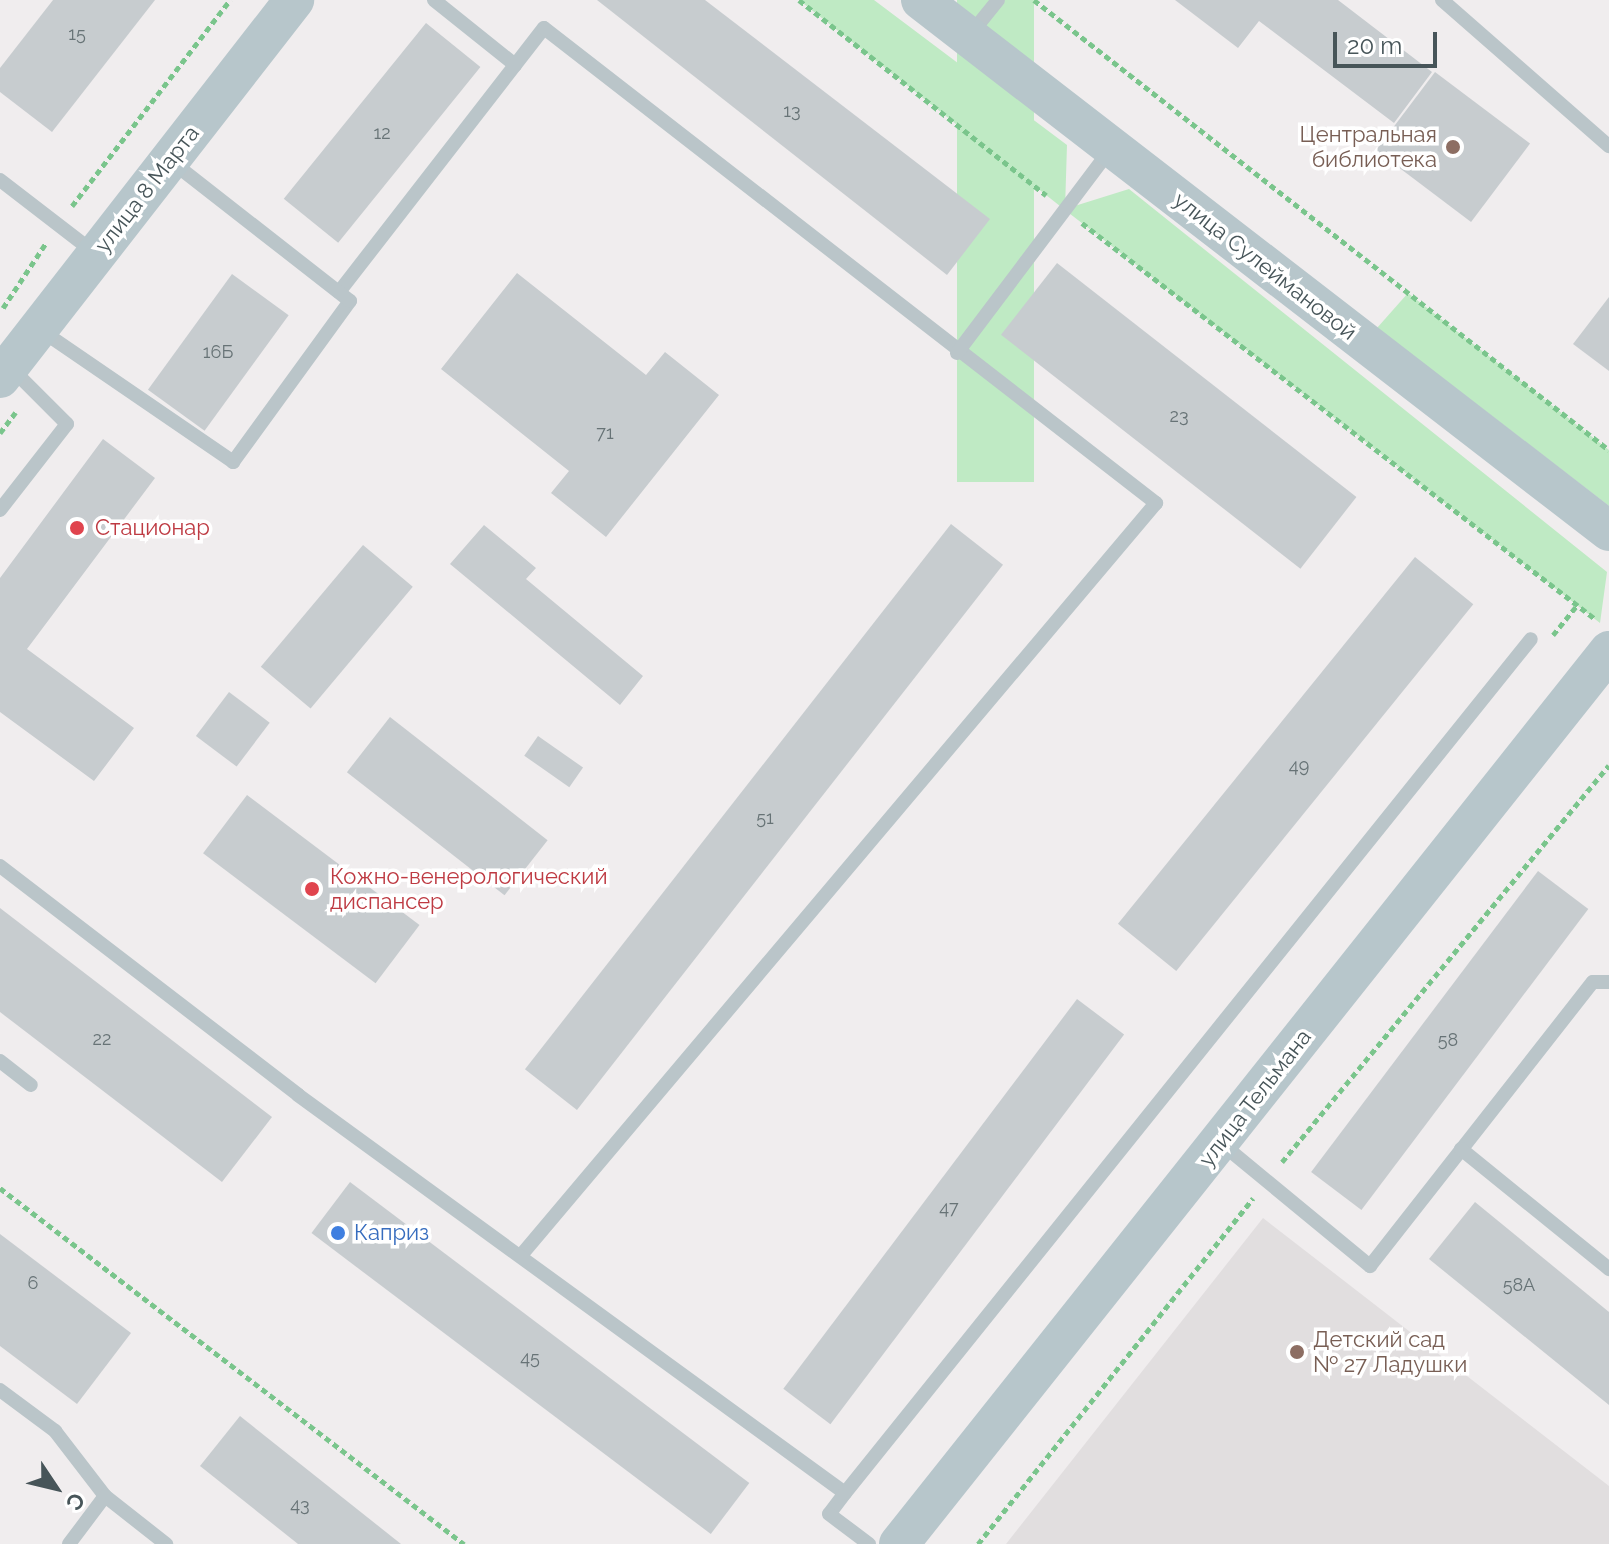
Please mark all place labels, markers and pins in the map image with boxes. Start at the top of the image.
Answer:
place label: Центральная библиотека [1300,121,1437,172]
marker: Центральная библиотека [1444,138,1462,156]
place label: Стационар [95,515,210,541]
marker: Стационар [66,517,88,539]
place label: Кожно-венерологический диспансер [330,863,608,914]
marker: Кожно-венерологический диспансер [301,878,323,900]
place label: Каприз [354,1220,429,1246]
marker: Каприз [329,1224,347,1242]
place label: Детский сад № 27 Ладушки [1313,1326,1467,1378]
marker: Детский сад № 27 Ладушки [1288,1343,1306,1361]

